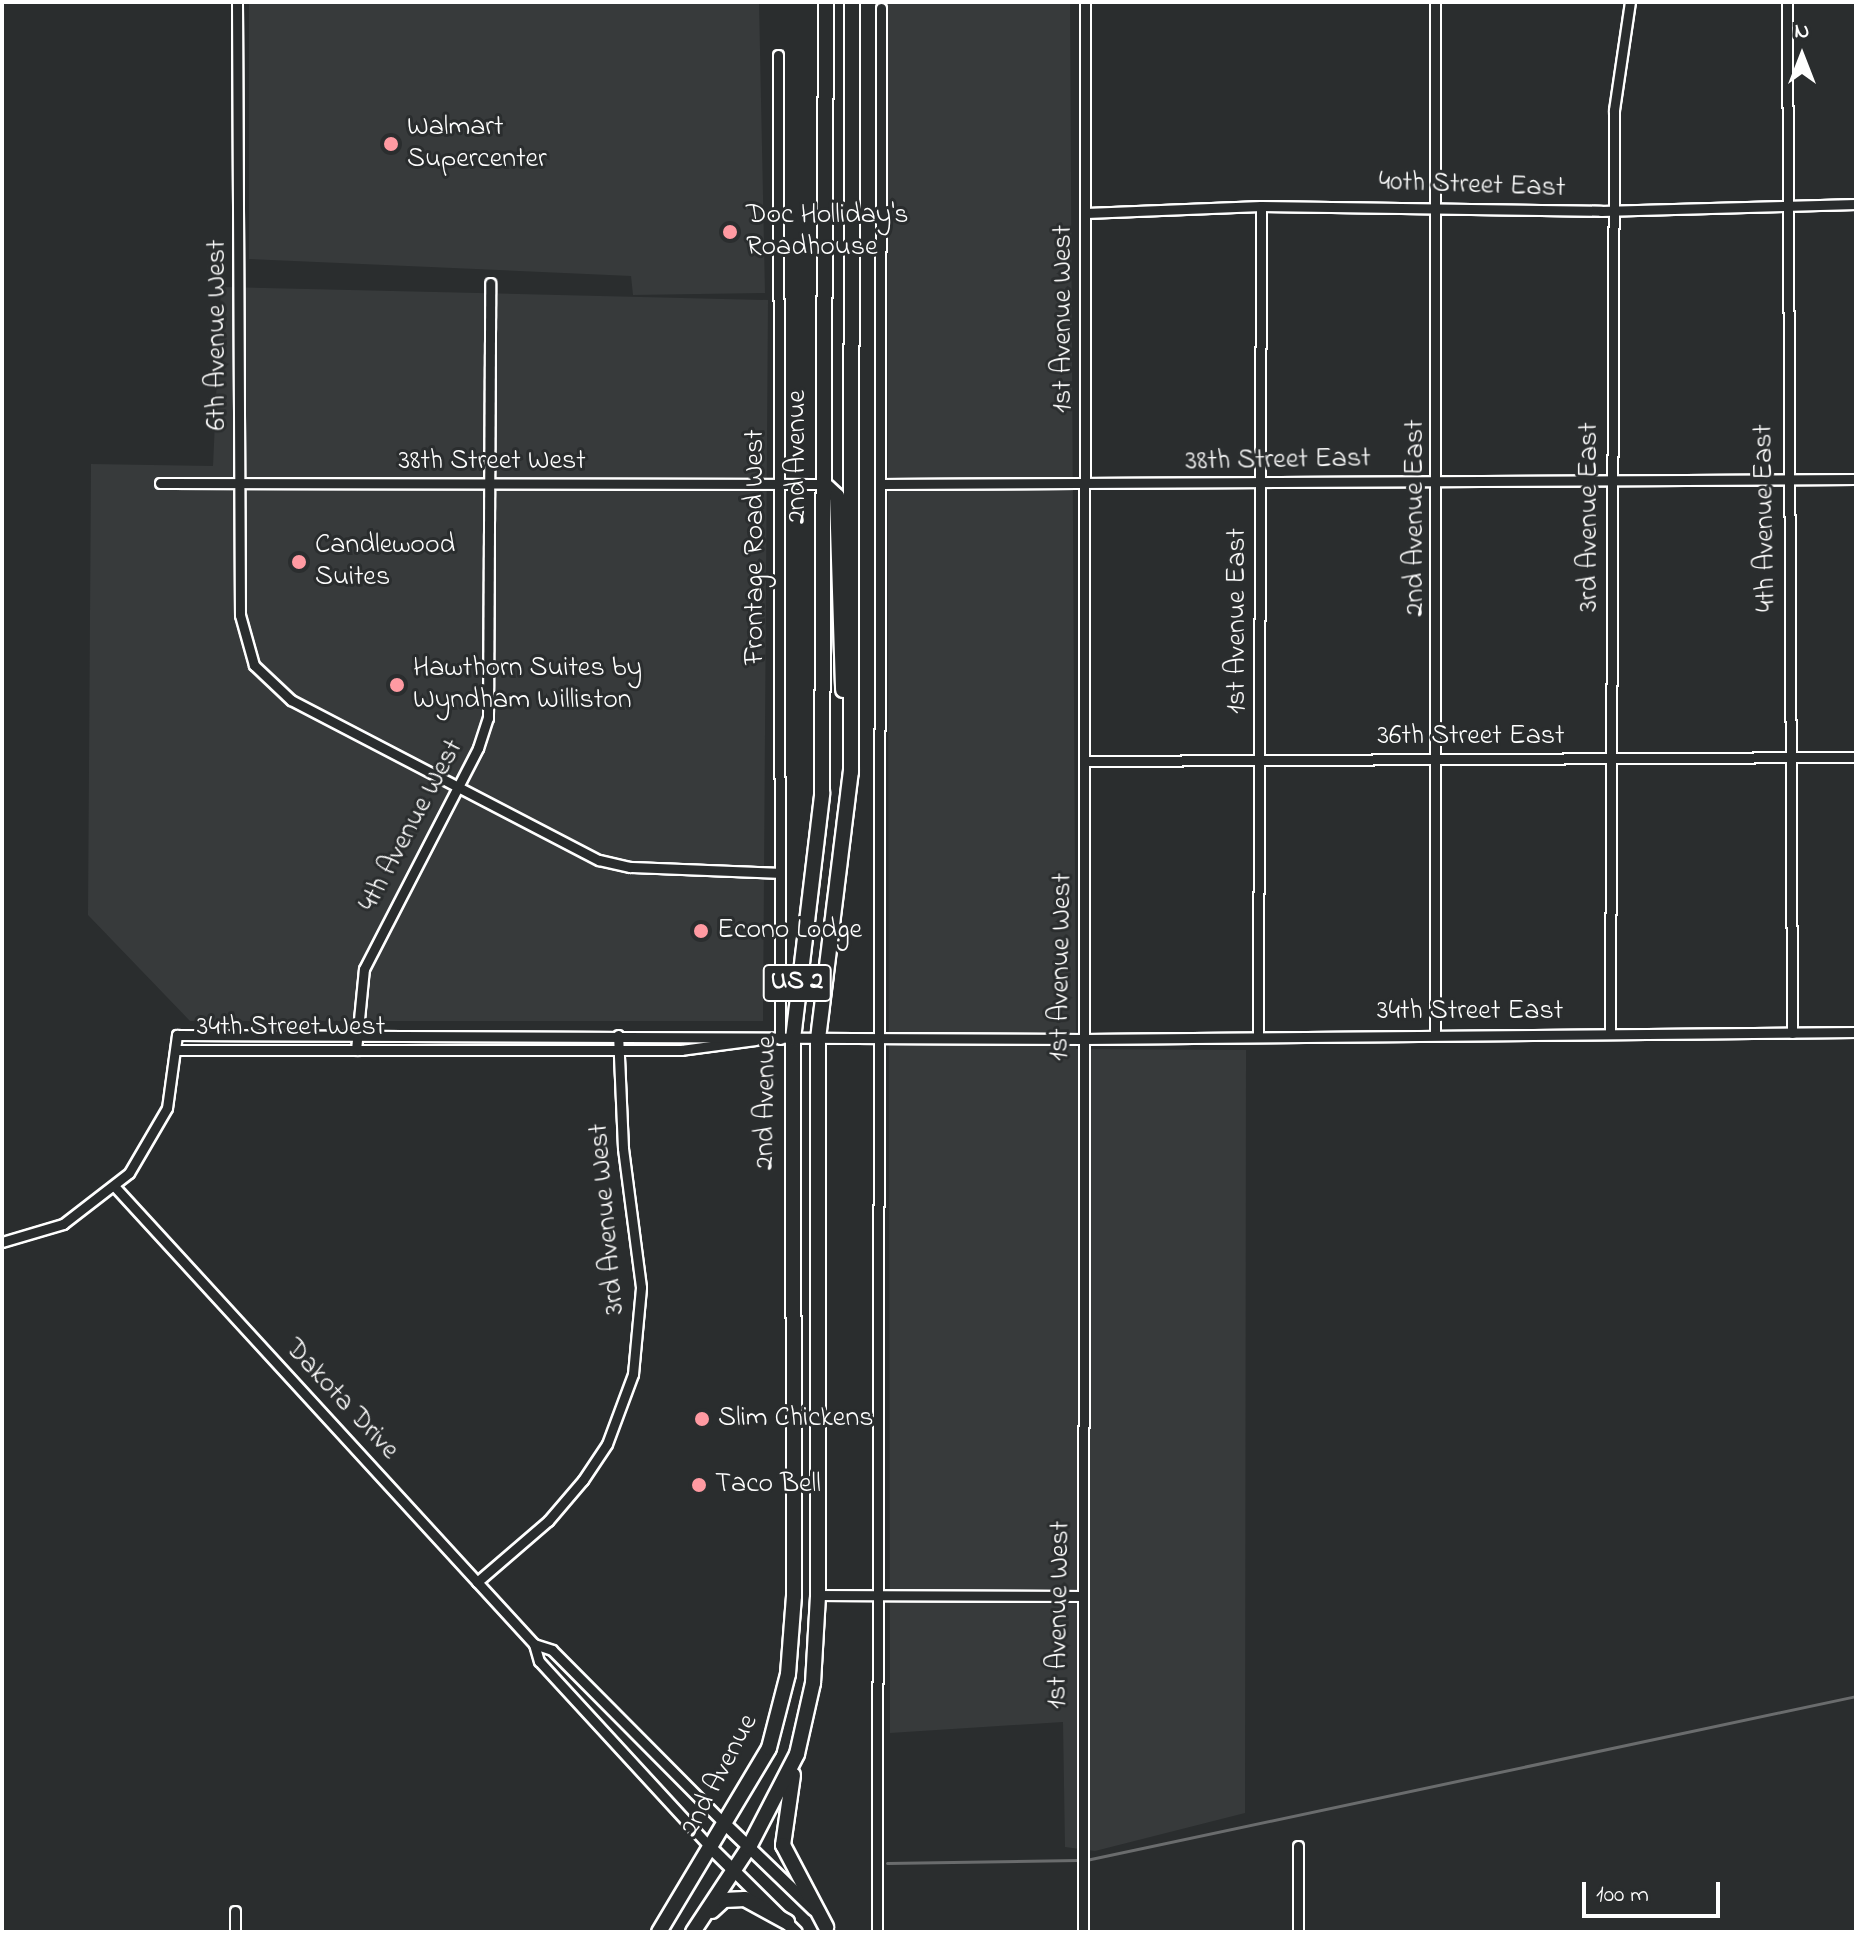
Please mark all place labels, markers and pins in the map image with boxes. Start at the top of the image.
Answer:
place label: Walmart Supercenter [407,111,547,177]
marker: Walmart Supercenter [382,135,400,153]
place label: Doc Holliday's Roadhouse [746,199,909,265]
marker: Doc Holliday's Roadhouse [721,223,739,241]
place label: Candlewood Suites [315,529,455,595]
marker: Candlewood Suites [290,553,308,571]
place label: Hawthorn Suites by Wyndham Williston [413,652,642,718]
marker: Hawthorn Suites by Wyndham Williston [388,676,406,694]
place label: Econo Lodge [717,914,862,948]
marker: Econo Lodge [692,922,710,940]
place label: Slim Chickens [718,1402,873,1436]
marker: Slim Chickens [693,1410,711,1428]
place label: Taco Bell [715,1468,821,1502]
marker: Taco Bell [690,1476,708,1494]

